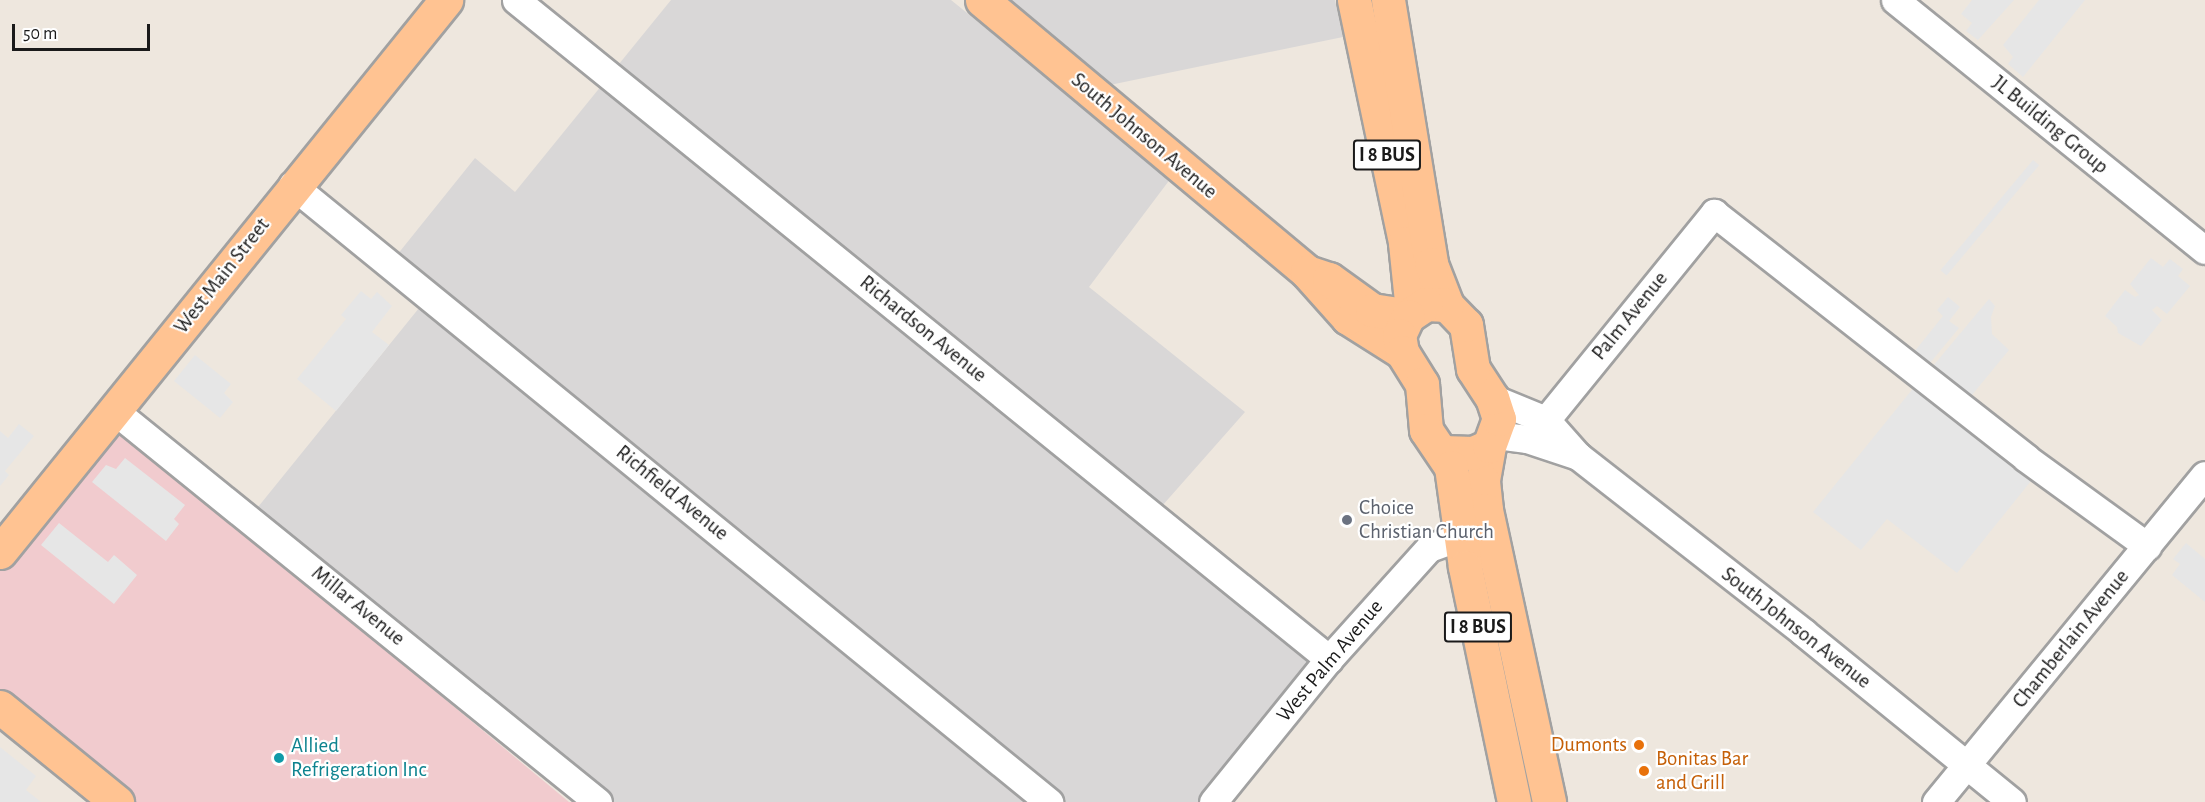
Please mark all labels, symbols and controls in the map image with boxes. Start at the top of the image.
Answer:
scale bar [15,12,153,50]
text: 50 m [23,25,57,43]
street label: South Johnson Avenue [1066,68,1222,204]
street label: JL Building Group [1987,70,2113,180]
road number: I 8 BUS [1352,138,1422,172]
street label: West Main Street [169,213,275,339]
street label: Palm Avenue [1587,267,1673,365]
street label: Richardson Avenue [854,270,992,388]
street label: Richfield Avenue [611,440,733,546]
place label: Choice Christian Church [1359,495,1494,545]
marker: Choice Christian Church [1340,513,1354,527]
street label: Millar Avenue [306,561,410,651]
street label: South Johnson Avenue [1716,562,1876,694]
street label: Chamberlain Avenue [2007,565,2135,713]
street label: West Palm Avenue [1271,595,1389,727]
road number: I 8 BUS [1444,610,1512,644]
place label: Dumonts [1551,732,1627,758]
place label: Allied Refrigeration Inc [291,733,427,783]
marker: Dumonts [1632,738,1646,752]
place label: Bonitas Bar and Grill [1656,746,1748,796]
marker: Allied Refrigeration Inc [272,751,286,765]
marker: Bonitas Bar and Grill [1637,764,1651,778]

